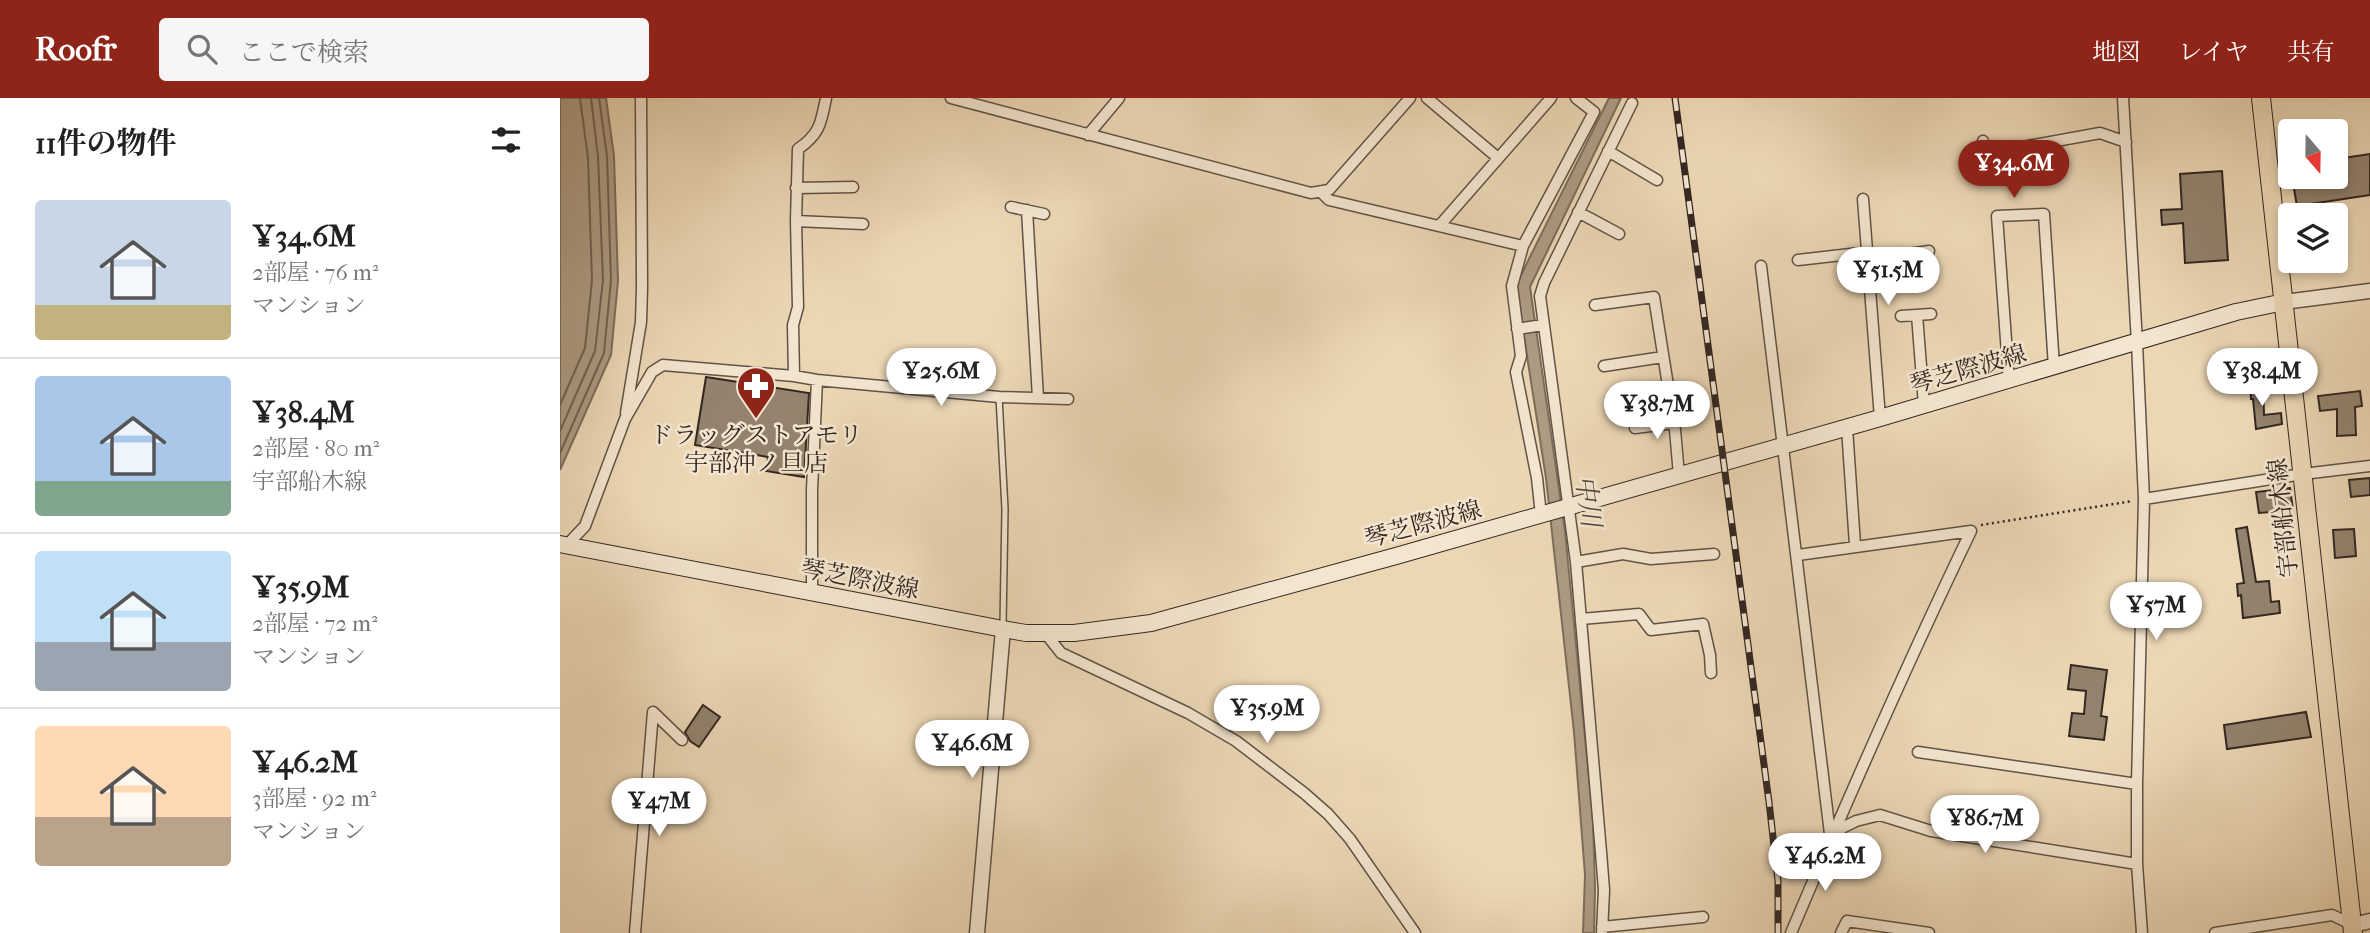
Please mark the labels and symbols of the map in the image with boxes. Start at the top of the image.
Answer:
north arrow [2278,119,2348,189]
pin: ¥34.6M [1957,140,2071,200]
pin: ¥51.5M [1831,248,1945,307]
street label: 琴芝際波線 [1906,339,2030,399]
pin: ¥25.6M [884,348,998,408]
pin: ¥38.4M [2205,348,2319,408]
pharmacy icon: ドラッグストアモリ 宇部沖ノ旦店 [735,365,777,420]
pin: ¥38.7M [1600,382,1714,441]
place label: ドラッグストアモリ 宇部沖ノ旦店 [649,421,863,477]
street label: 宇部船木線 [2263,457,2303,579]
water label: 中川 [1569,473,1607,532]
street label: 琴芝際波線 [1361,495,1485,553]
street label: 琴芝際波線 [798,554,922,604]
pin: ¥57M [2115,582,2197,642]
pin: ¥35.9M [1210,686,1324,745]
pin: ¥46.6M [915,720,1029,780]
pin: ¥47M [618,778,700,838]
pin: ¥86.7M [1928,796,2042,855]
pin: ¥46.2M [1768,834,1882,893]

